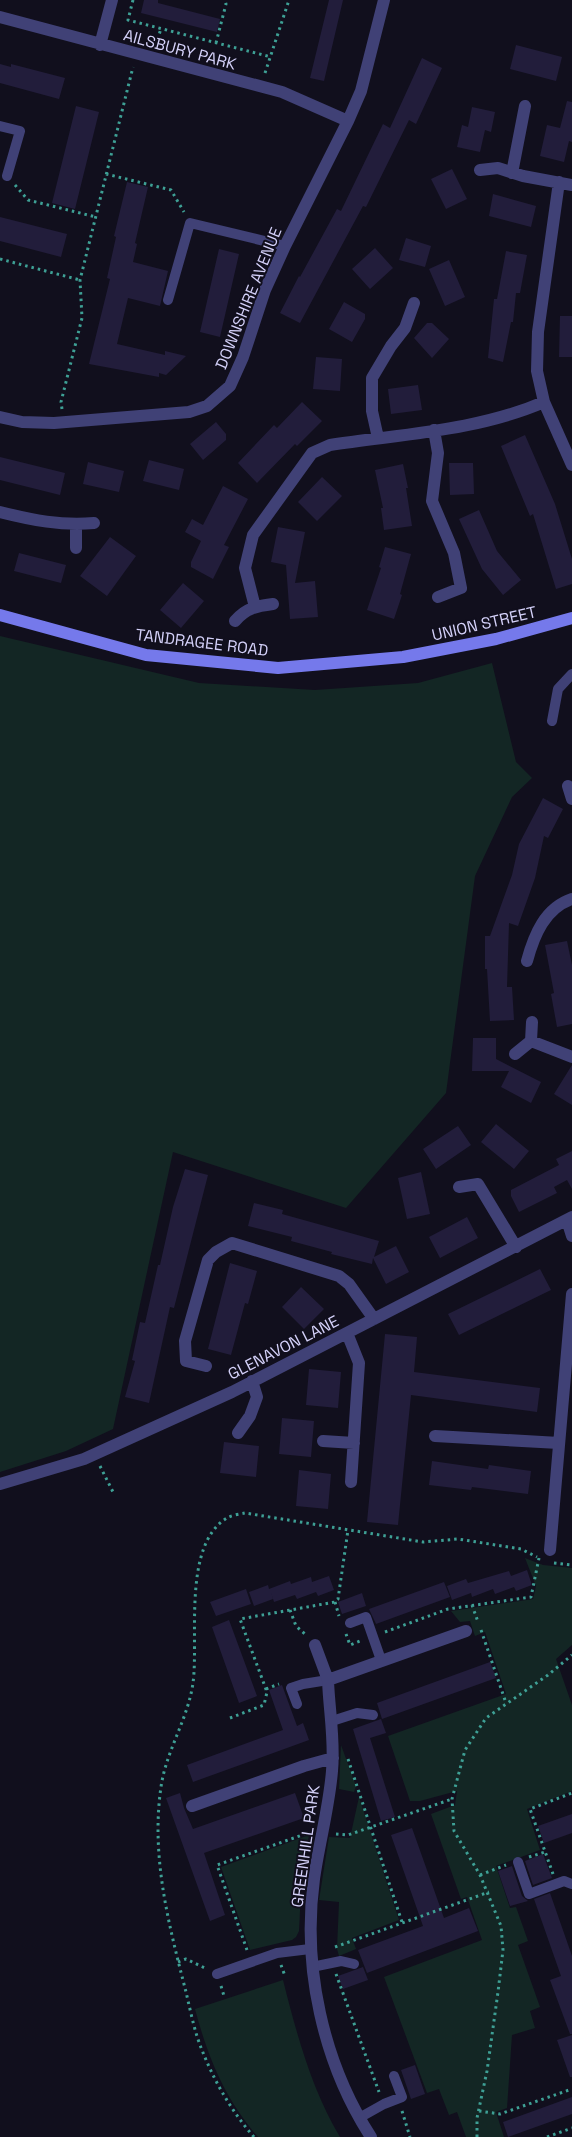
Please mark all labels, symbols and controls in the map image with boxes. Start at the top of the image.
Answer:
street label: AILSBURY PARK [121,24,239,75]
street label: DOWNSHIRE AVENUE [210,224,287,372]
street label: UNION STREET [430,601,539,646]
street label: TANDRAGEE ROAD [134,624,270,661]
street label: GLENAVON LANE [224,1310,342,1384]
street label: GREENHILL PARK [287,1783,325,1909]

